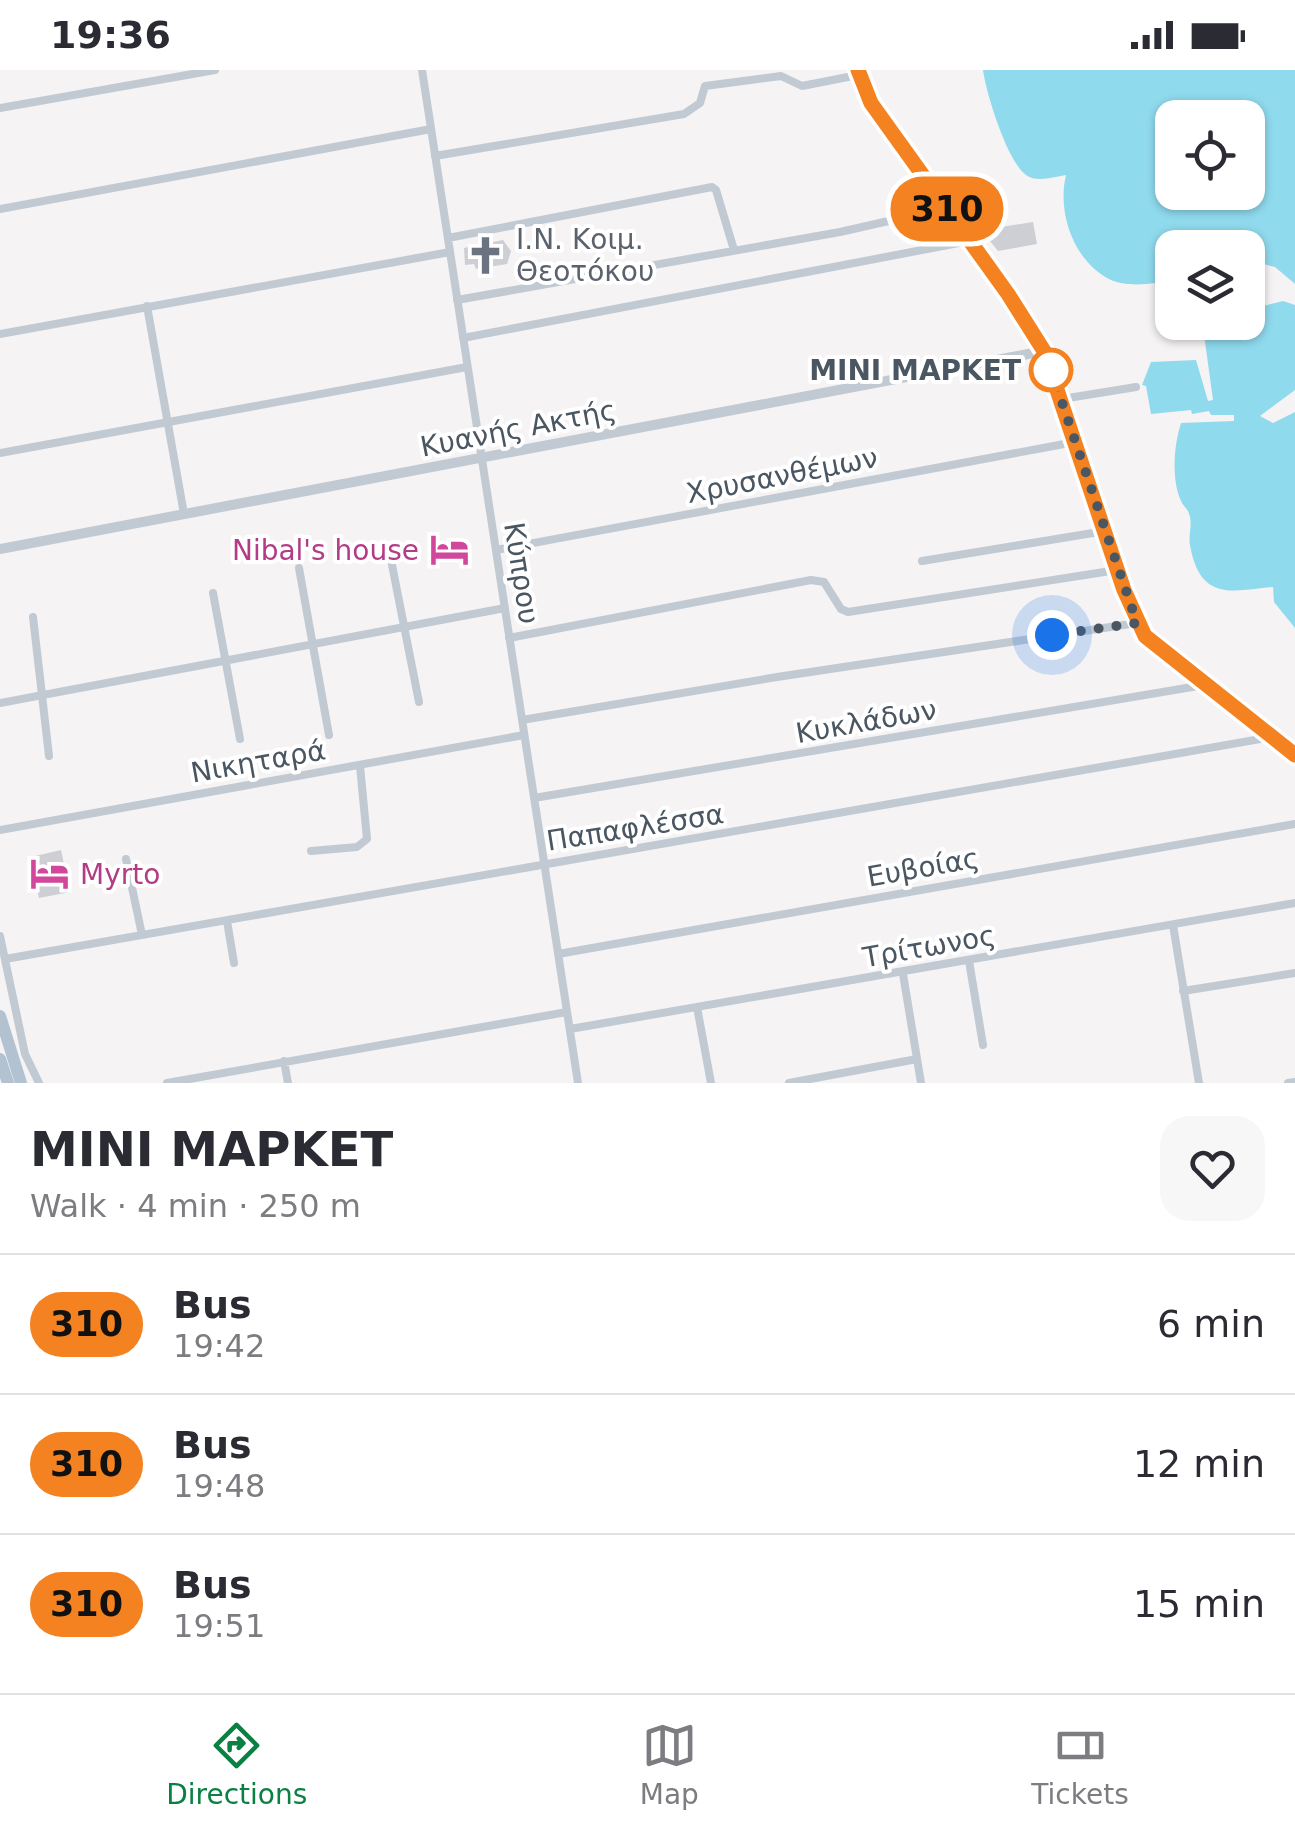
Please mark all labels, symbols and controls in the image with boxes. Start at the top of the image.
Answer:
text: 19:36 [50,13,171,57]
map controls [1155,100,1265,340]
button: locate [1155,100,1265,210]
line badge: 310 [890,176,1004,242]
text: 310 [910,189,984,229]
place label: Ι.Ν. Κοιμ. Θεοτόκου [516,223,654,288]
button: layers [1155,230,1265,340]
church icon: Ι.Ν. Κοιμ. Θεοτόκου [465,234,507,276]
marker: ΜΙΝΙ ΜΑΡΚΕΤ [1030,349,1072,391]
place label: ΜΙΝΙ ΜΑΡΚΕΤ [809,354,1021,387]
street label: Κυανής Ακτής [418,393,619,464]
street label: Χρυσανθέμων [684,441,881,510]
street label: Κύπρου [497,520,546,626]
hotel icon: Nibal's house [428,529,470,571]
place label: Nibal's house [232,534,419,567]
your location [1027,610,1077,660]
street label: Κυκλάδων [793,693,939,750]
street label: Νικηταρά [188,733,328,790]
street label: Παπαφλέσσα [544,797,726,858]
street label: Ευβοίας [864,841,982,894]
hotel icon: Myrto [29,853,71,895]
place label: Myrto [80,858,160,891]
street label: Τρίτωνος [859,919,998,975]
button: heart [1160,1116,1265,1221]
text: ΜΙΝΙ ΜΑΡΚΕΤ [30,1121,393,1177]
text: Walk · 4 min · 250 m [30,1187,361,1225]
text: Bus [173,1283,252,1327]
text: 6 min [1157,1302,1265,1346]
text: 310 [50,1304,123,1344]
text: 19:42 [173,1327,265,1365]
text: Bus [173,1423,252,1467]
text: 12 min [1133,1442,1265,1486]
text: 310 [50,1444,123,1484]
text: 19:48 [173,1467,265,1505]
text: Bus [173,1563,252,1607]
text: 15 min [1133,1582,1265,1626]
text: 310 [50,1584,123,1624]
text: 19:51 [173,1607,265,1645]
tab: Directions [166,1718,307,1811]
tab: Map [640,1718,699,1811]
tab: Tickets [1031,1718,1129,1811]

